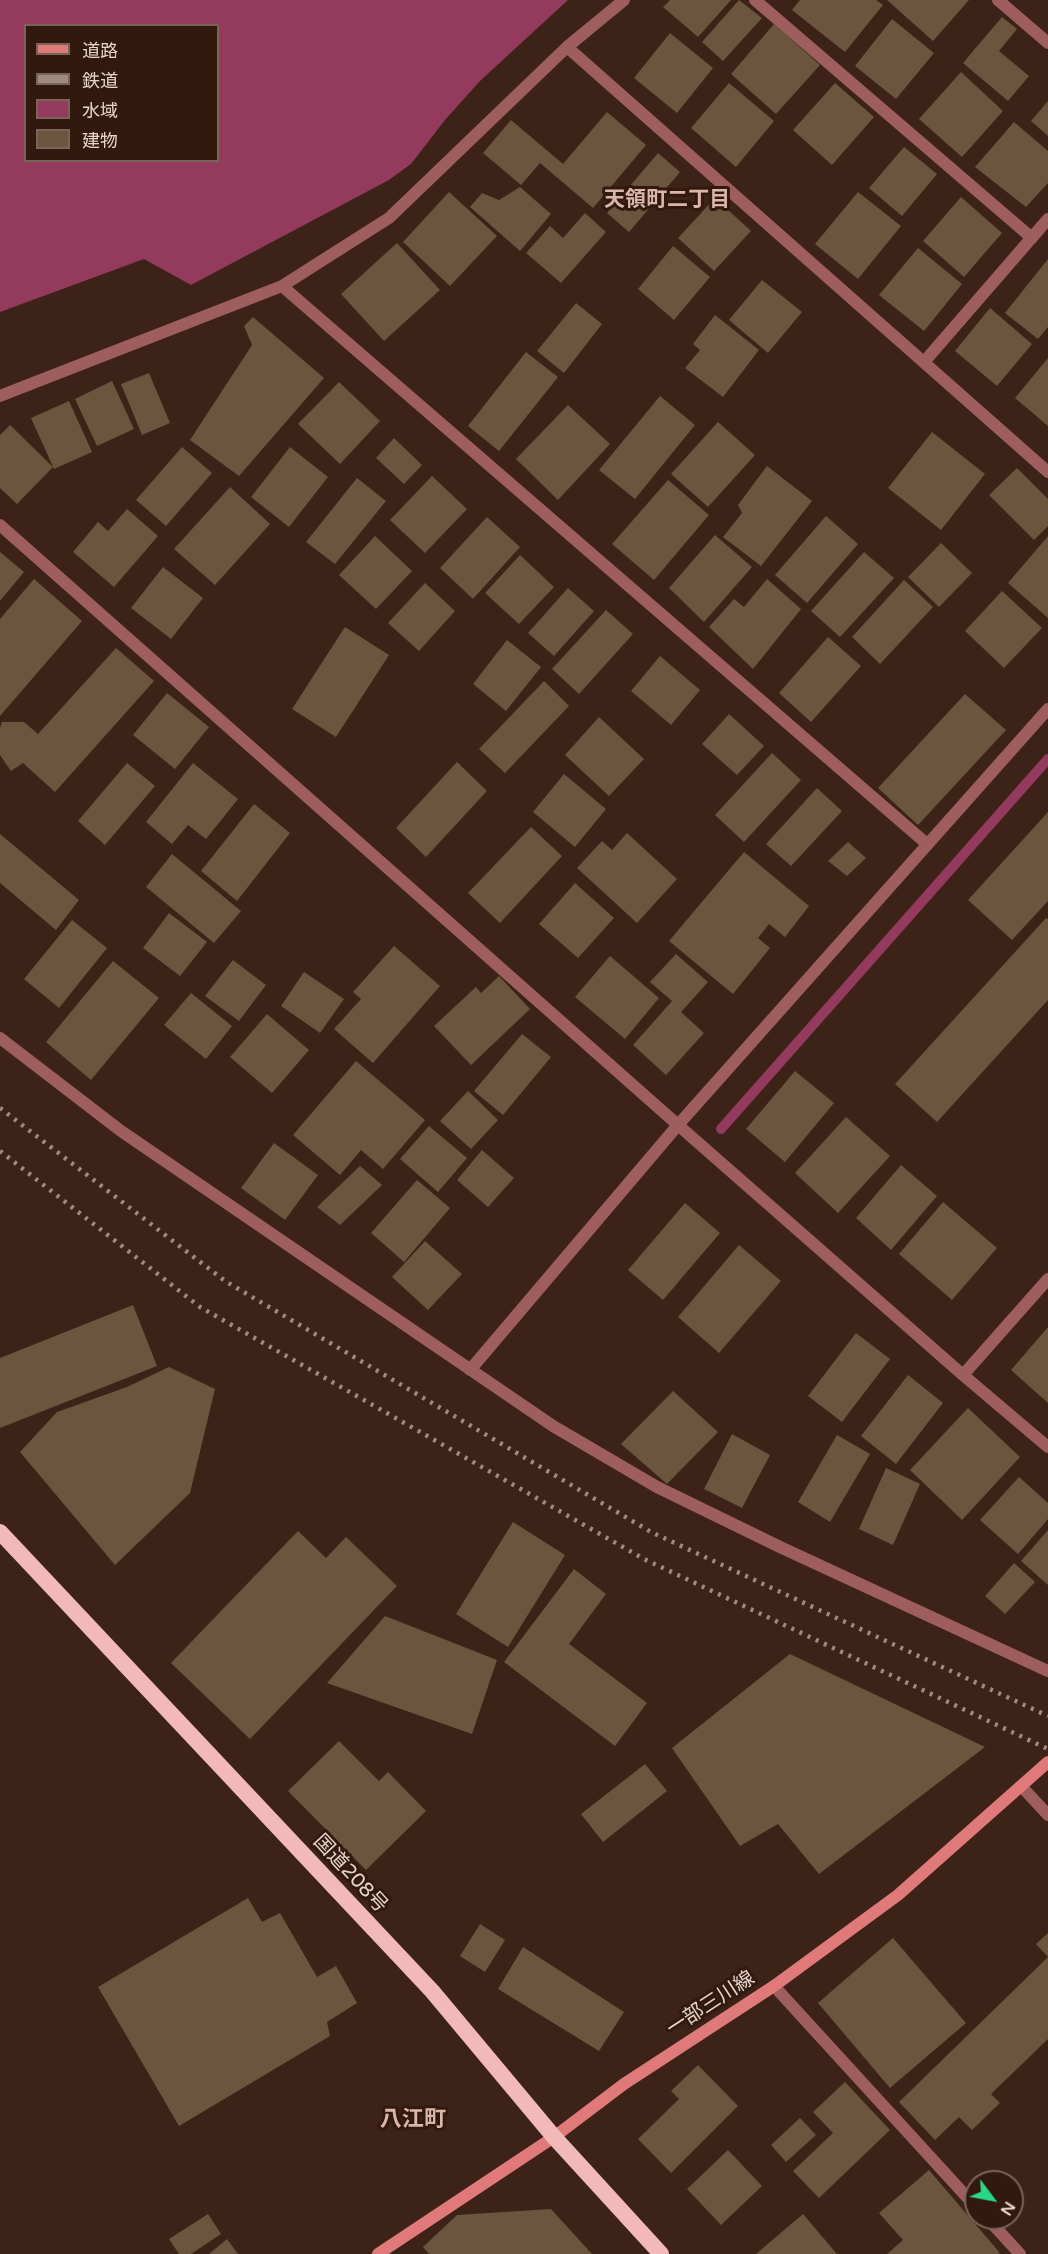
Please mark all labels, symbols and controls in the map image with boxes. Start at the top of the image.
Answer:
legend [24,24,219,162]
text: 道路 [82,40,118,62]
text: 鉄道 [82,70,118,92]
text: 水域 [82,100,118,122]
text: 建物 [82,130,118,152]
district label: 天領町二丁目 [604,187,730,213]
street label: 国道208号 [308,1830,392,1918]
street label: 一部三川線 [663,1967,759,2041]
district label: 八江町 [380,2107,446,2133]
north arrow [964,2170,1024,2230]
text: N [996,2198,1019,2219]

